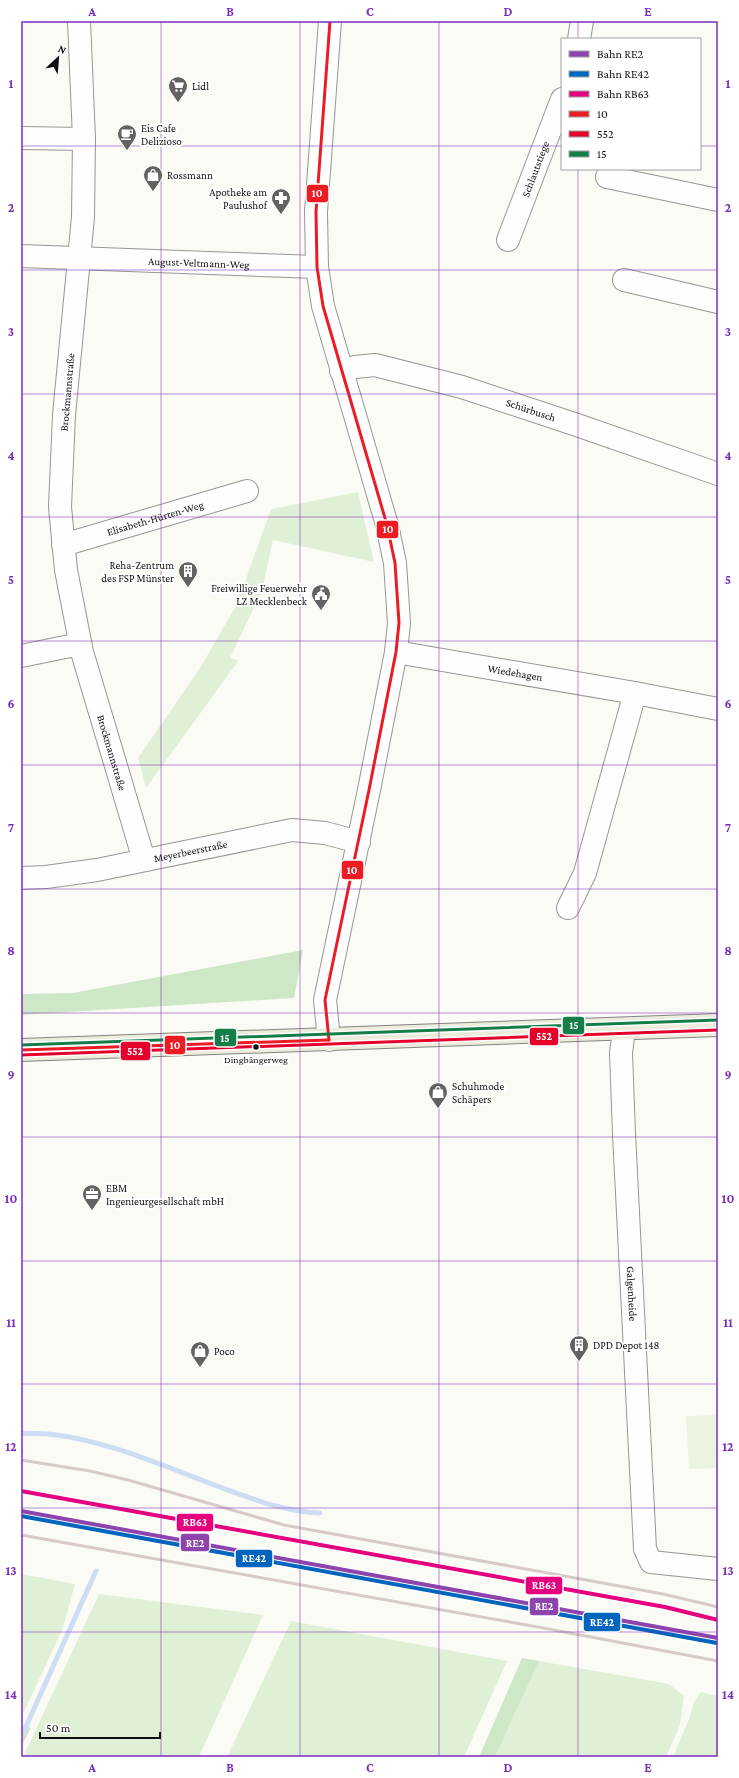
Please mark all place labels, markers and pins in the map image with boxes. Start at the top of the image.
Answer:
supermarket icon: Lidl [167,75,189,103]
place label: Lidl [192,80,209,92]
place label: Eis Cafe Delizioso [141,122,182,147]
cafe icon: Eis Cafe Delizioso [116,123,138,151]
shop icon: Rossmann [142,164,164,192]
place label: Rossmann [167,169,213,181]
place label: Apotheke am Paulushof [209,186,268,211]
pharmacy icon: Apotheke am Paulushof [270,187,292,215]
place label: Reha-Zentrum des FSP Münster [101,559,174,584]
building icon: Reha-Zentrum des FSP Münster [177,560,199,588]
place label: Freiwillige Feuerwehr LZ Mecklenbeck [211,582,308,607]
public building icon: Freiwillige Feuerwehr LZ Mecklenbeck [310,583,332,611]
marker: Dingbängerweg [251,1042,261,1052]
place label: Dingbängerweg [224,1054,288,1065]
place label: Schuhmode Schäpers [452,1080,504,1106]
shop icon: Schuhmode Schäpers [427,1081,449,1109]
place label: EBM Ingenieurgesellschaft mbH [106,1182,224,1208]
office icon: EBM Ingenieurgesellschaft mbH [81,1183,103,1211]
building icon: DPD Depot 148 [568,1334,590,1362]
place label: DPD Depot 148 [593,1339,660,1352]
shop icon: Poco [189,1340,211,1368]
place label: Poco [214,1345,235,1357]

